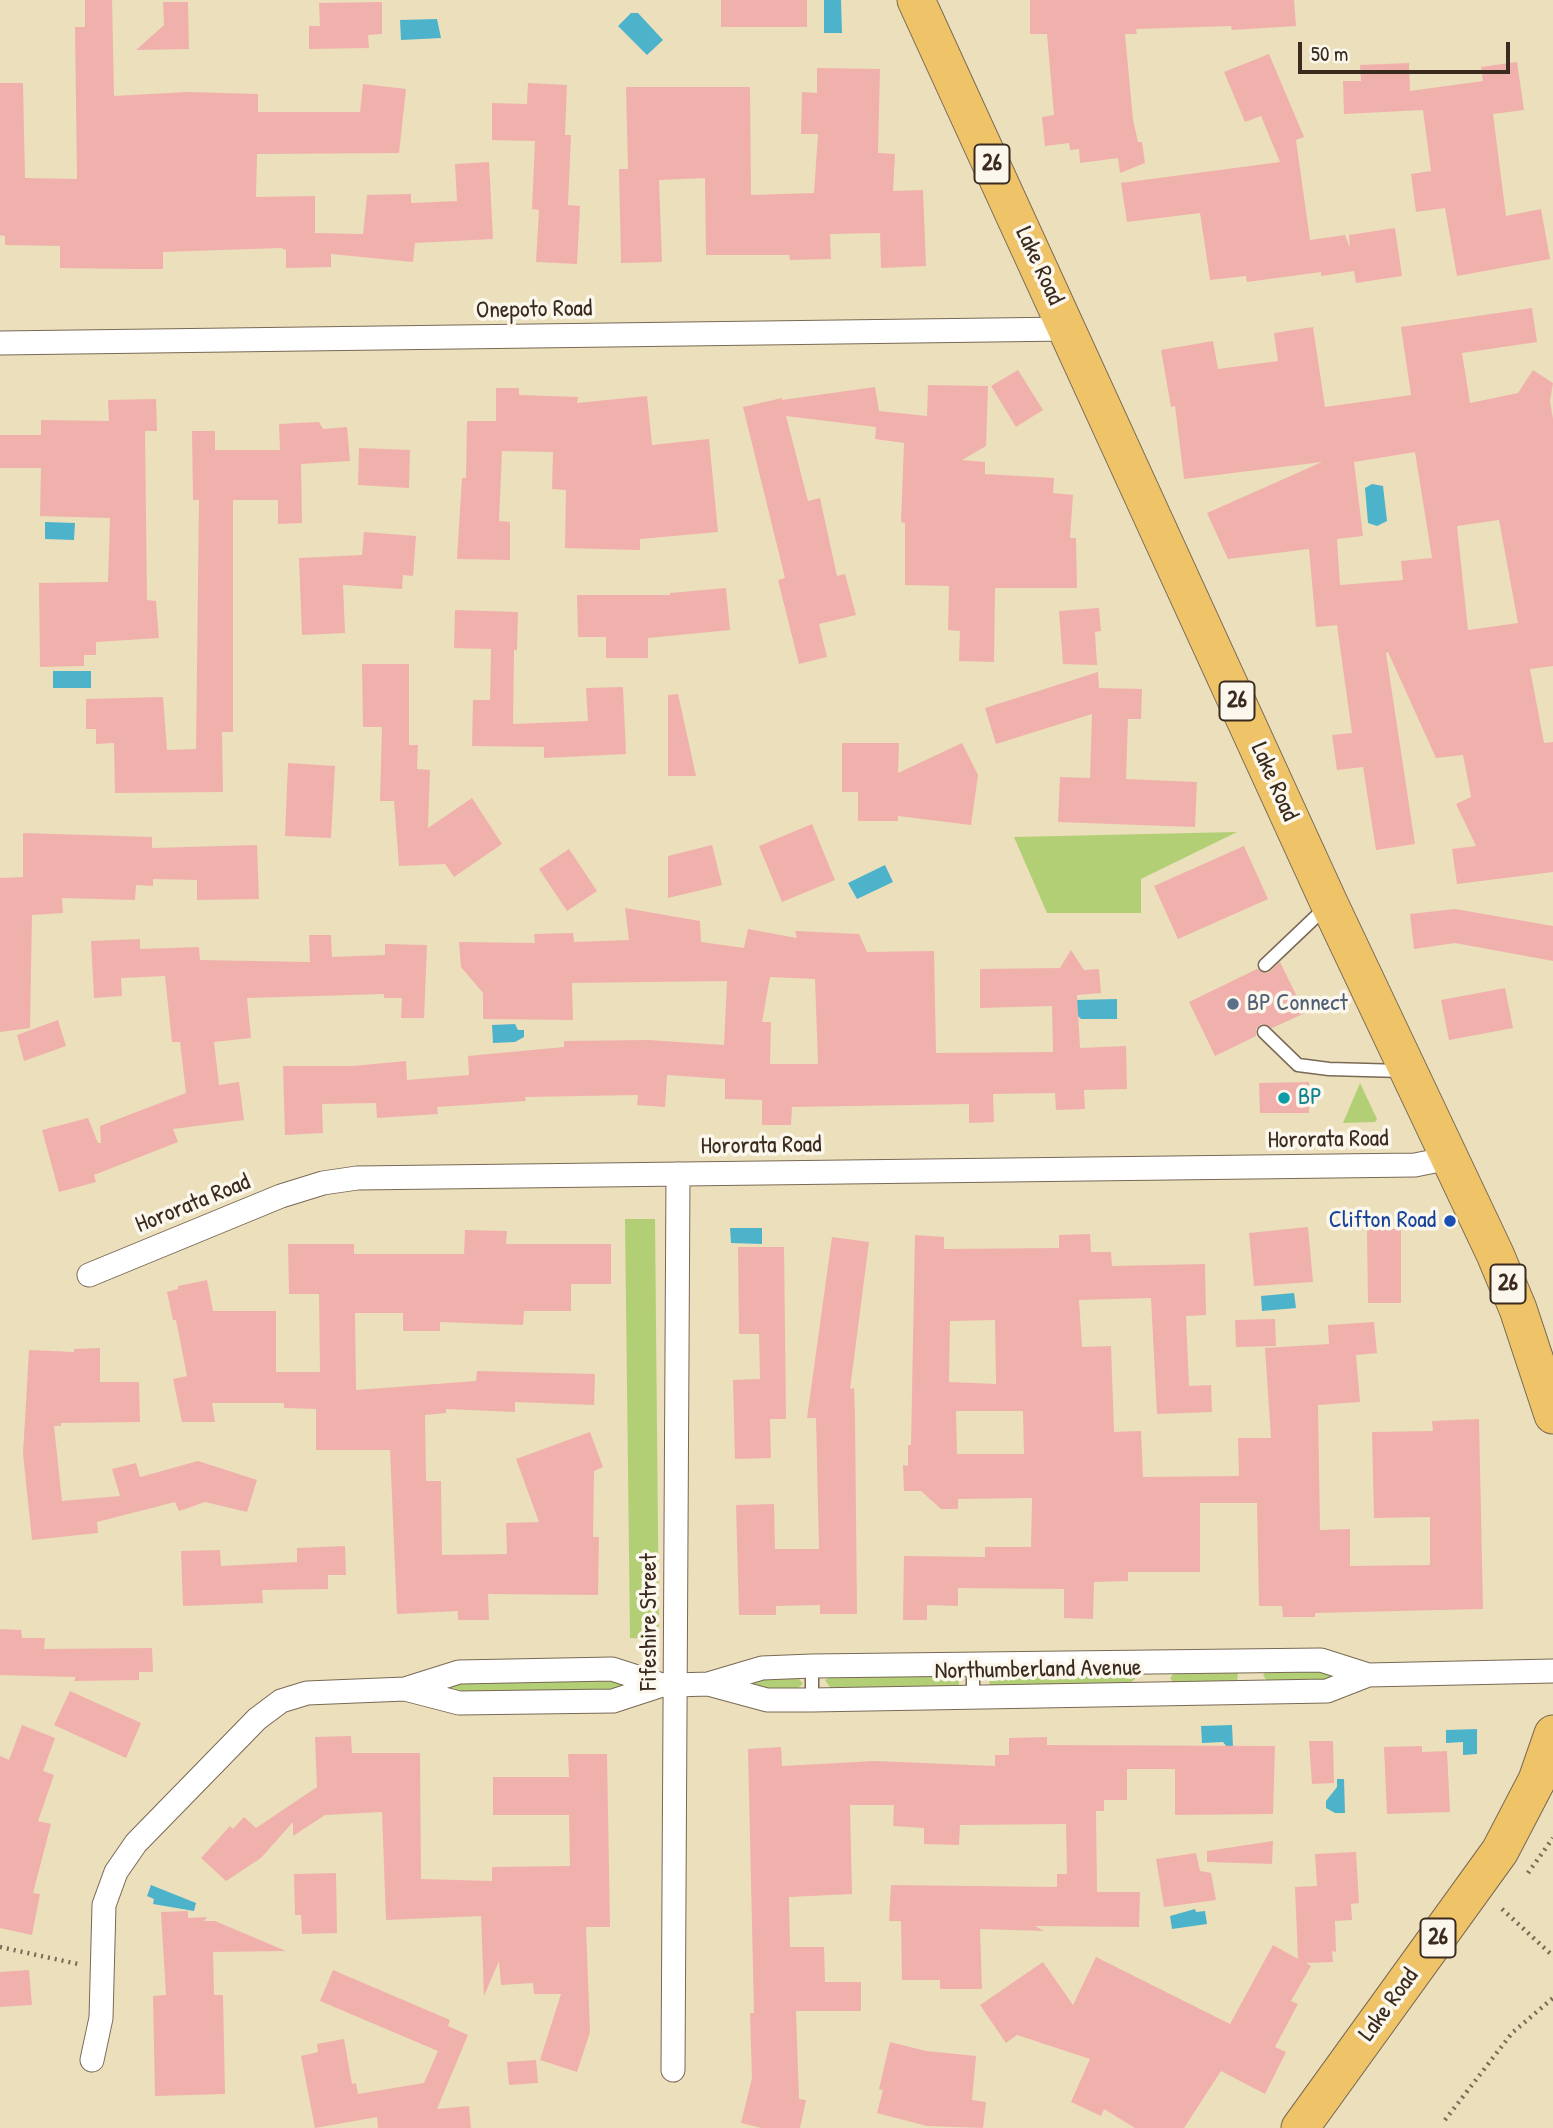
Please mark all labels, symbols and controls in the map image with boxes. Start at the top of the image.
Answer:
scale bar [1301,28,1513,72]
text: 50 m [1311,39,1348,68]
road number: 26 [974,144,1010,183]
street label: Lake Road [1008,222,1070,310]
street label: Onepoto Road [476,295,592,325]
road number: 26 [1220,681,1254,720]
street label: Lake Road [1244,738,1304,826]
place label: BP Connect [1247,990,1348,1018]
marker: BP Connect [1225,996,1241,1012]
place label: BP [1298,1084,1322,1112]
marker: BP [1276,1090,1292,1106]
street label: Hororata Road [1267,1125,1389,1155]
street label: Hororata Road [700,1131,822,1161]
street label: Hororata Road [132,1168,254,1240]
place label: Clifton Road [1329,1207,1436,1235]
marker: Clifton Road [1442,1213,1458,1229]
road number: 26 [1490,1264,1526,1303]
street label: Fifeshire Street [636,1553,664,1691]
street label: Northumberland Avenue [934,1654,1142,1686]
road number: 26 [1420,1918,1456,1957]
street label: Lake Road [1353,1963,1425,2047]

